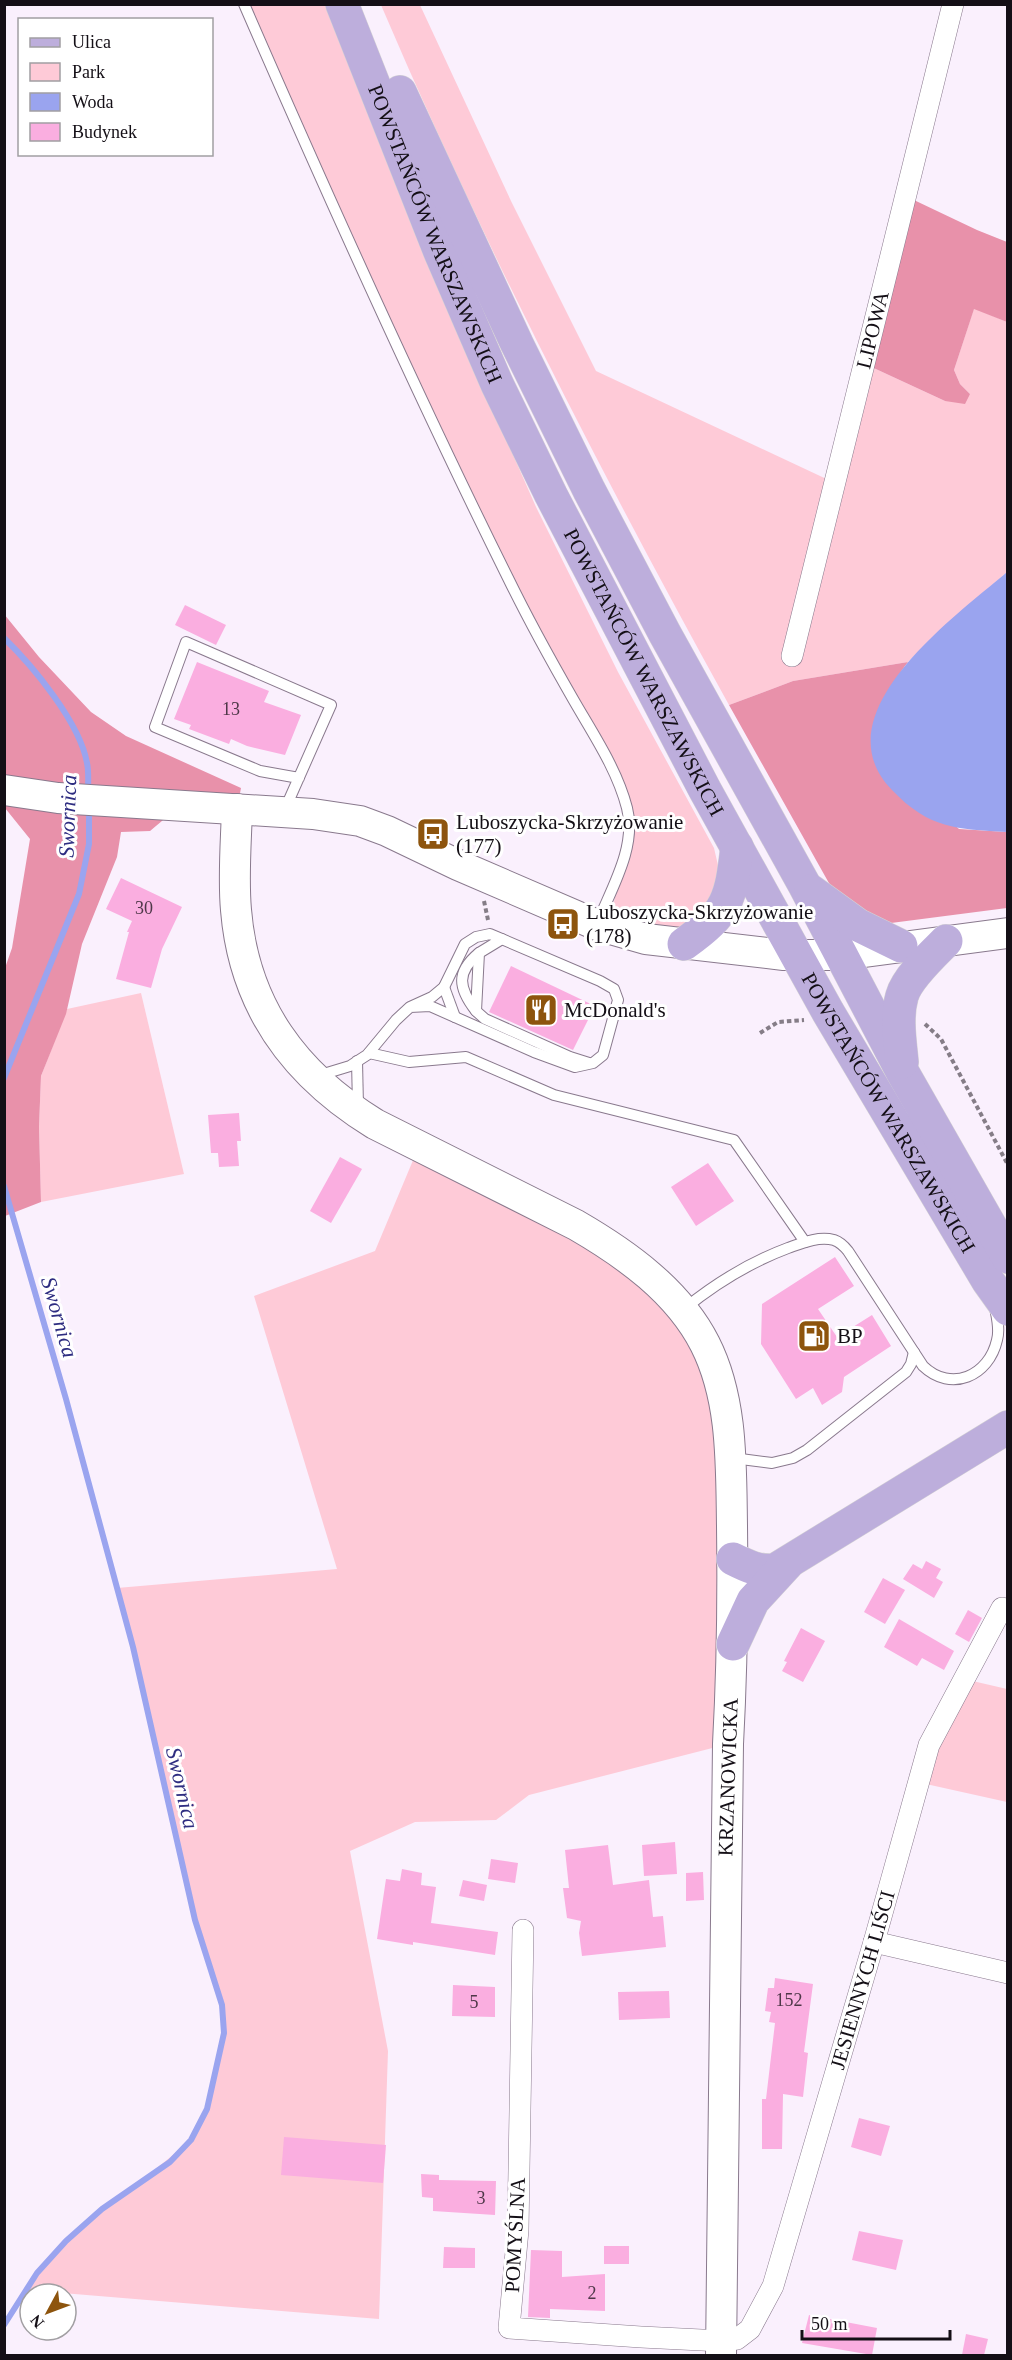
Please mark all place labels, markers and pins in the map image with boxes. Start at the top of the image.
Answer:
place label: Luboszycka-Skrzyżowanie (177) [456,810,683,858]
bus stop icon: Luboszycka-Skrzyżowanie (177) [415,816,451,852]
place label: Luboszycka-Skrzyżowanie (178) [586,900,813,948]
bus stop icon: Luboszycka-Skrzyżowanie (178) [545,906,581,942]
restaurant icon: McDonald's [523,992,559,1028]
place label: McDonald's [564,998,666,1022]
fuel station icon: BP [796,1318,832,1354]
place label: BP [837,1324,863,1348]

